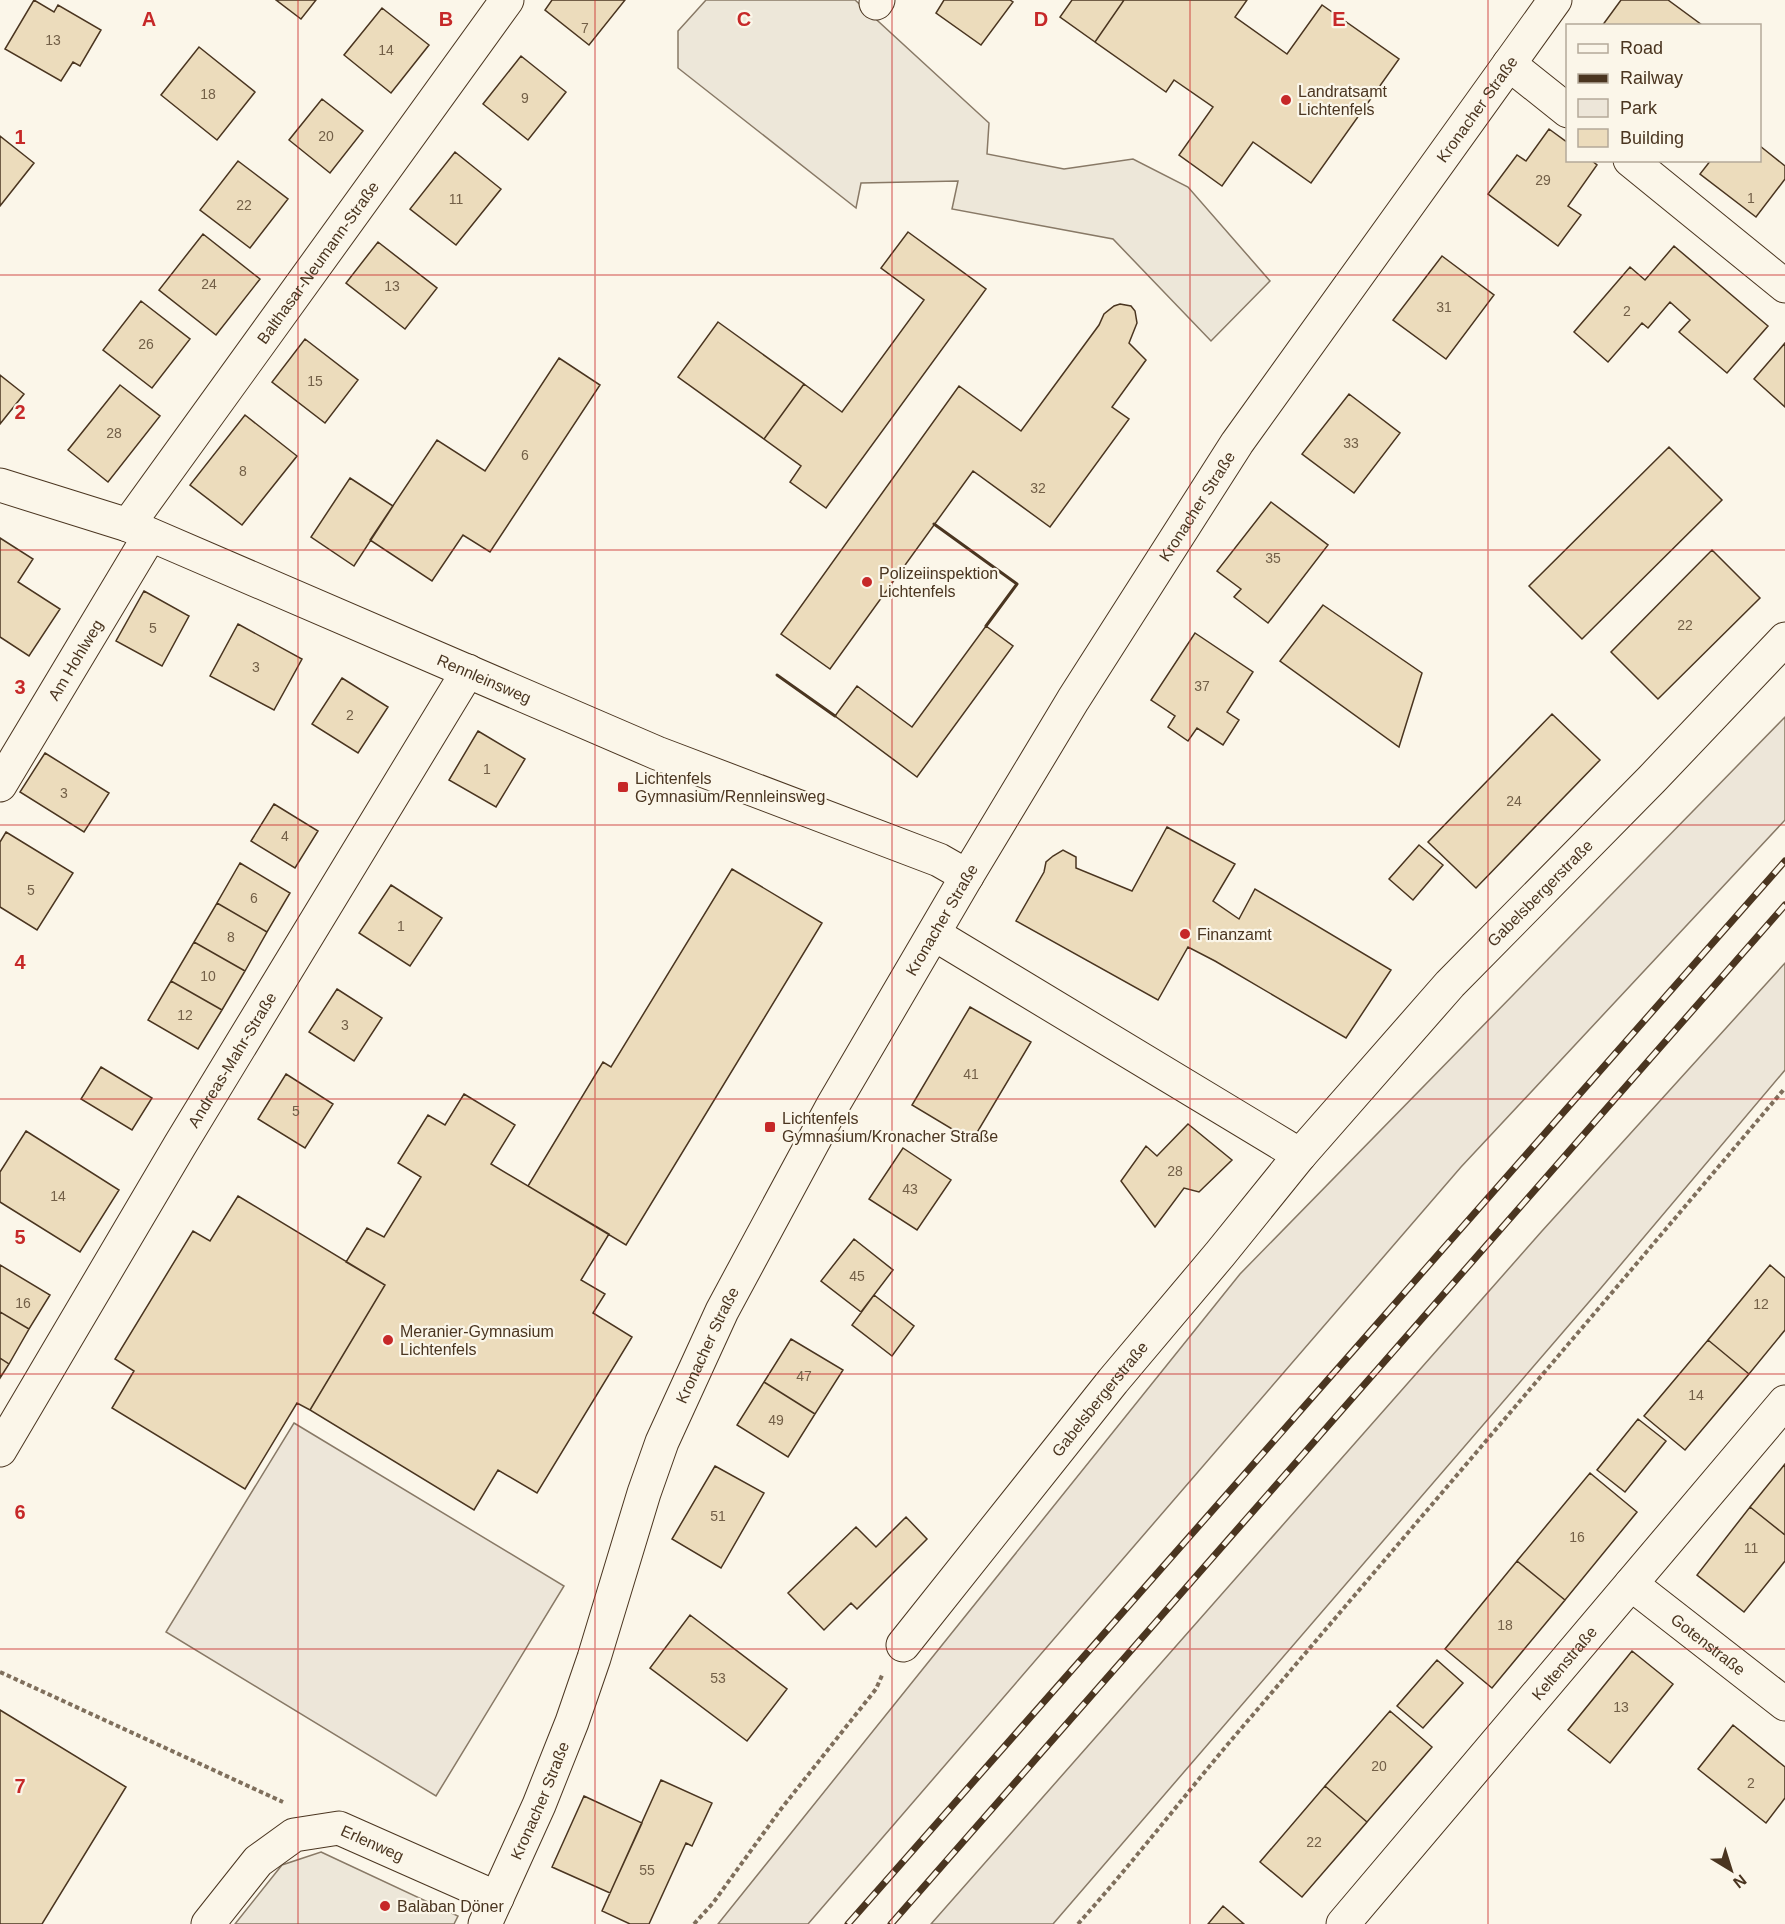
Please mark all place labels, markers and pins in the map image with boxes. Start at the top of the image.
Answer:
place label: Landratsamt Lichtenfels [1298,83,1387,118]
marker: Landratsamt Lichtenfels [1279,93,1293,107]
place label: Polizeiinspektion Lichtenfels [879,565,998,600]
marker: Polizeiinspektion Lichtenfels [860,575,874,589]
place label: Lichtenfels Gymnasium/Rennleinsweg [635,770,825,805]
marker: Lichtenfels Gymnasium/Rennleinsweg [616,780,630,794]
place label: Finanzamt [1197,926,1272,943]
marker: Finanzamt [1178,927,1192,941]
place label: Lichtenfels Gymnasium/Kronacher Straße [782,1110,998,1145]
marker: Lichtenfels Gymnasium/Kronacher Straße [763,1120,777,1134]
place label: Meranier-Gymnasium Lichtenfels [400,1323,554,1358]
marker: Meranier-Gymnasium Lichtenfels [381,1333,395,1347]
place label: Balaban Döner [397,1898,504,1915]
marker: Balaban Döner [378,1899,392,1913]

